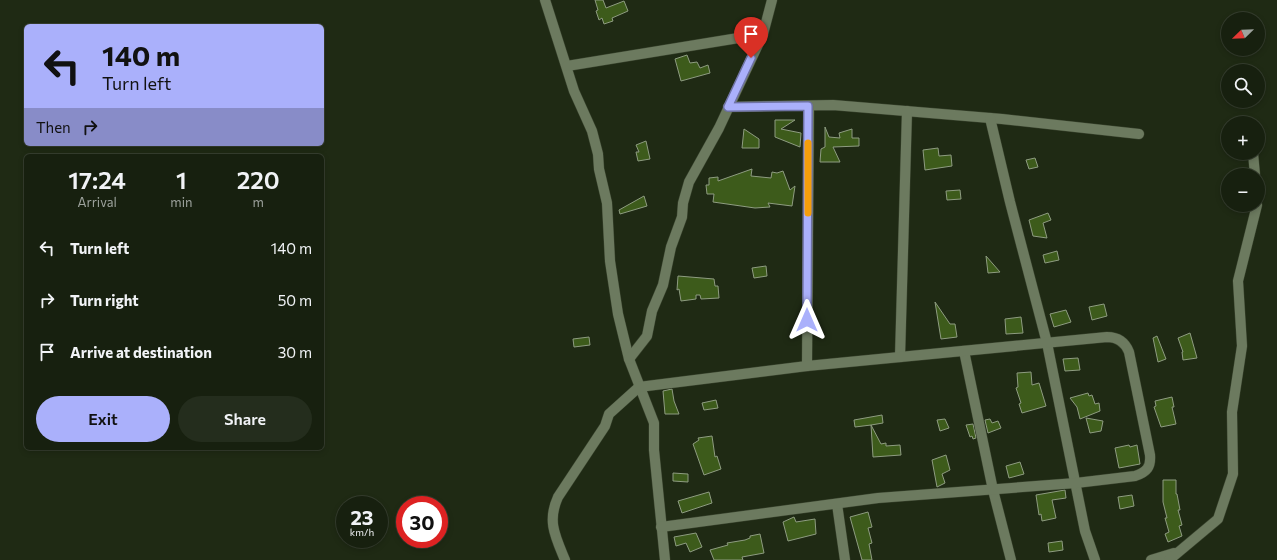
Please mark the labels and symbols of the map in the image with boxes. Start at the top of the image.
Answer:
north arrow [1221,12,1265,56]
pin [734,17,768,58]
position arrow [786,299,828,341]
speed limit sign: 30 [396,496,448,548]

